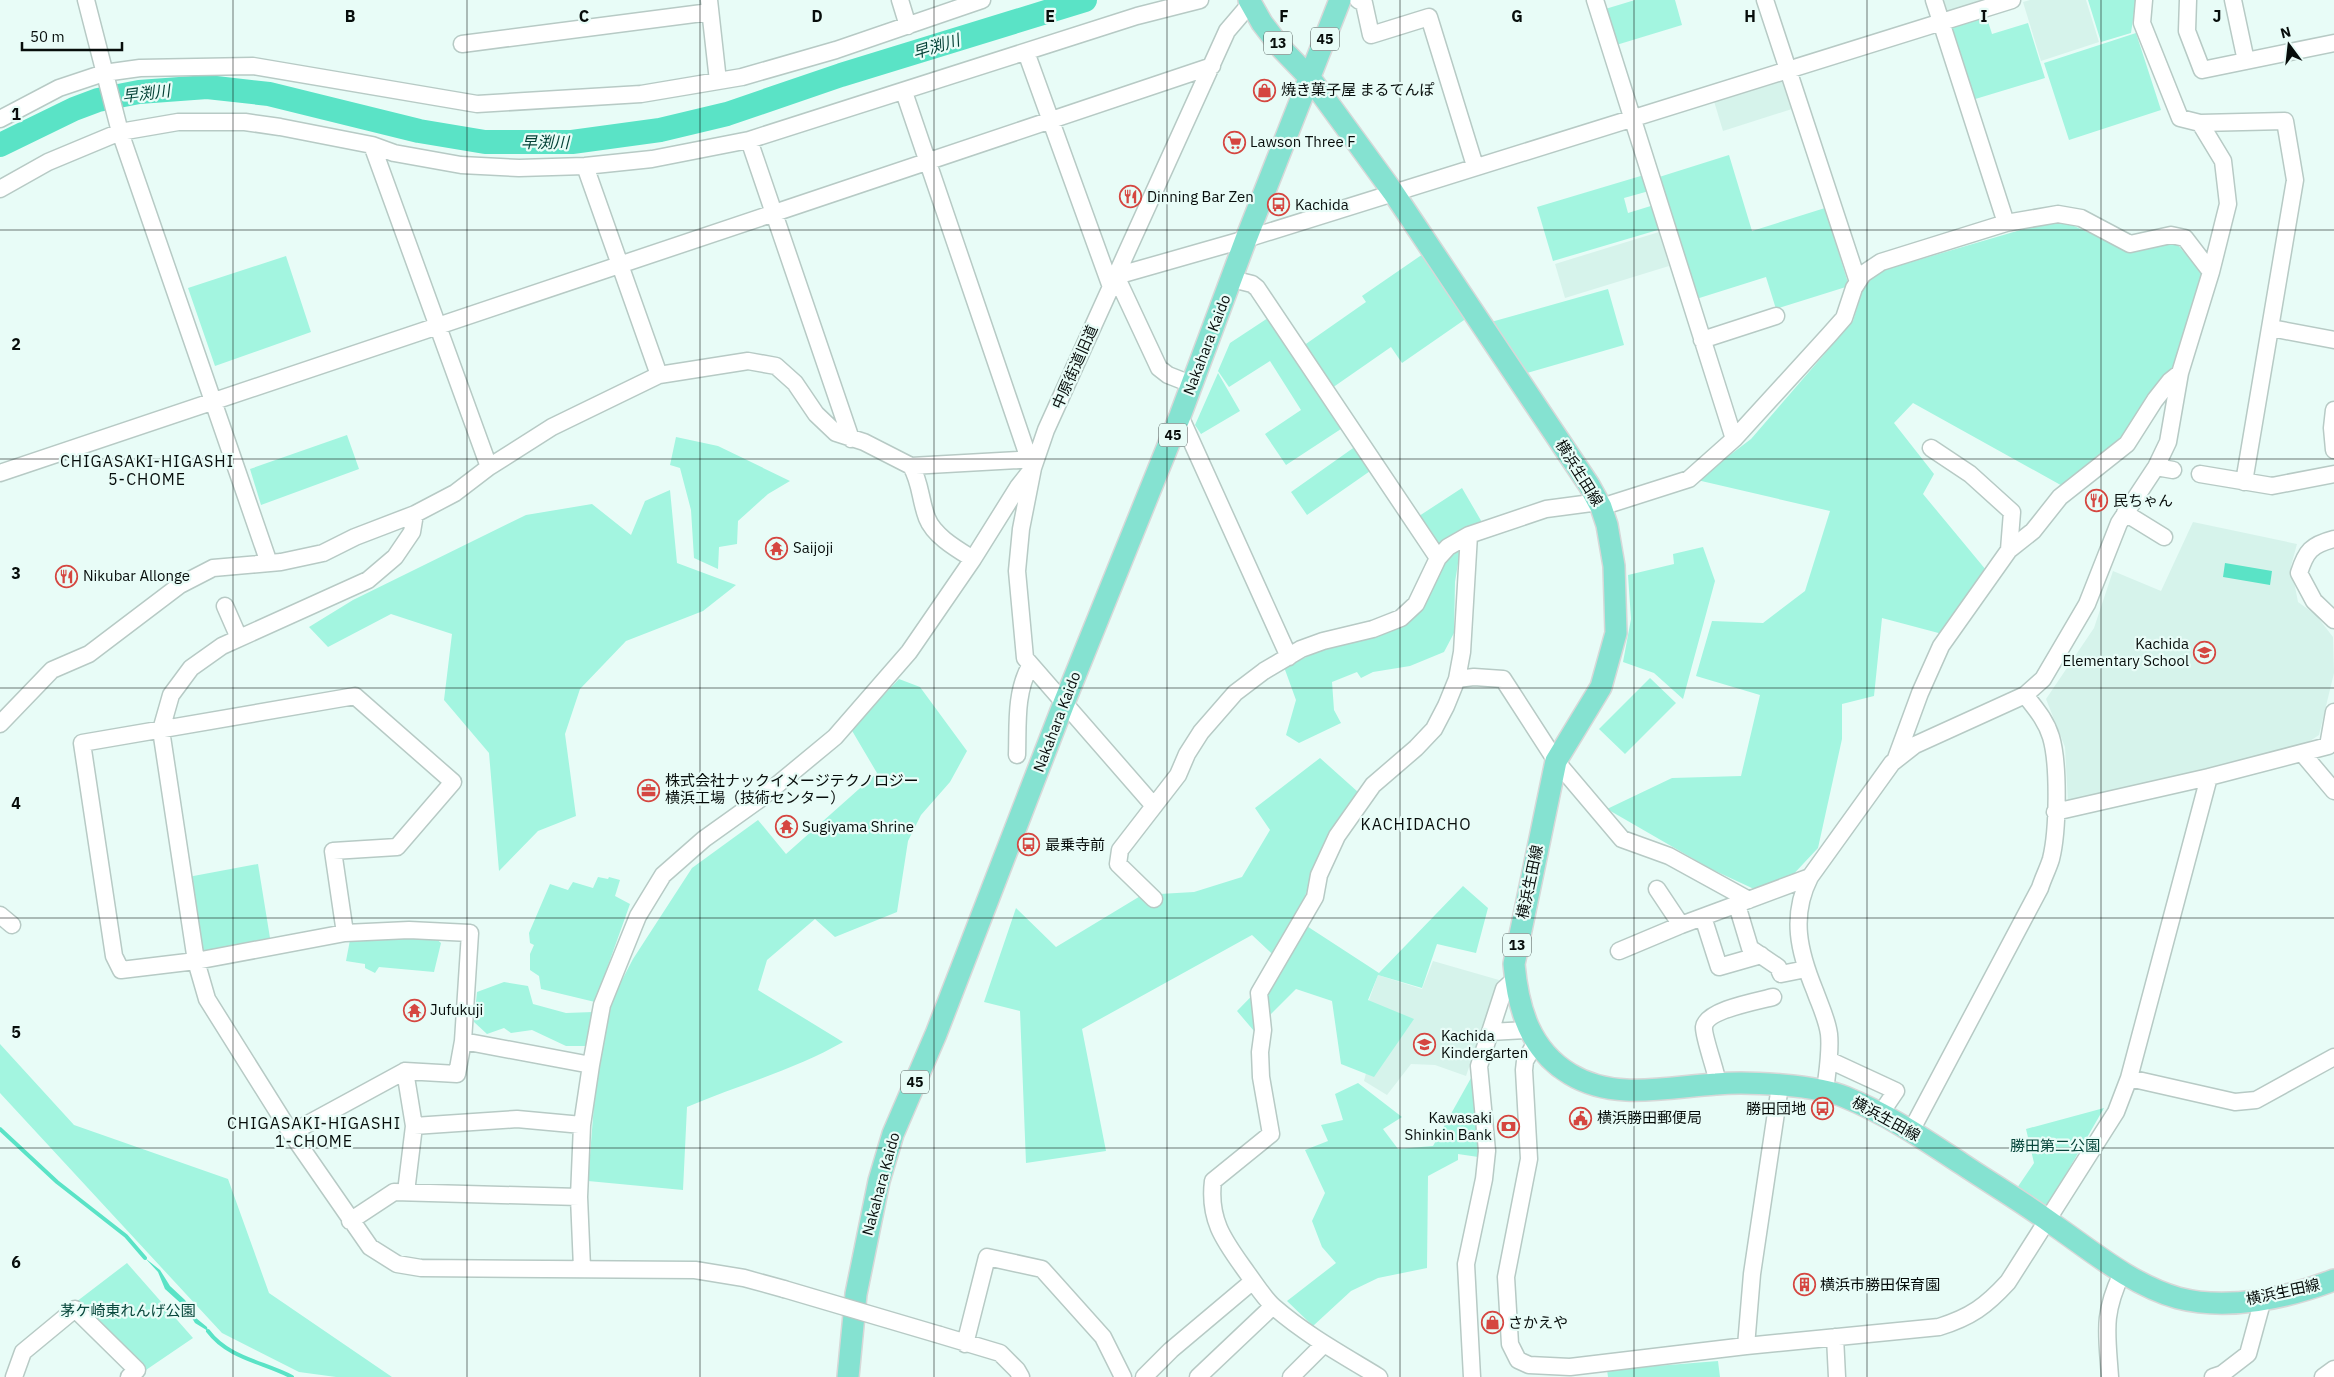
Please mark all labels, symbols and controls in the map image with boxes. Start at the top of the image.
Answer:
text: B [345,6,356,26]
text: C [579,6,589,26]
text: D [811,6,823,26]
text: E [1045,6,1055,26]
text: F [1279,6,1289,26]
text: G [1511,6,1523,26]
text: H [1744,6,1756,26]
text: I [1981,6,1988,26]
text: J [2213,6,2221,26]
scale bar [22,20,122,52]
north arrow [2264,20,2314,70]
text: N [2278,22,2293,42]
text: 50 m [30,27,65,46]
road number: 45 [1311,28,1339,50]
water label: 早渕川 [910,29,964,63]
road number: 13 [1264,32,1292,54]
shop icon: 焼き菓子屋 まるてんぽ [1253,78,1277,102]
water label: 早渕川 [121,80,173,106]
place label: 焼き菓子屋 まるてんぽ [1281,80,1435,99]
text: 1 [11,104,21,124]
supermarket icon: Lawson Three F [1222,130,1246,154]
water label: 早渕川 [521,132,571,152]
place label: Lawson Three F [1250,132,1356,151]
restaurant icon: Dinning Bar Zen [1119,185,1143,209]
place label: Dinning Bar Zen [1147,187,1254,206]
bus stop icon: Kachida [1267,193,1291,217]
place label: Kachida [1295,195,1349,214]
street label: Nakahara Kaido [1179,292,1234,398]
street label: 中原街道旧道 [1048,322,1102,412]
text: 2 [11,334,21,354]
road number: 45 [1159,424,1187,446]
street label: 横浜生田線 [1551,436,1607,510]
district label: CHIGASAKI-HIGASHI 5-CHOME [60,451,234,489]
restaurant icon: 民ちゃん [2085,489,2109,513]
place label: 民ちゃん [2113,491,2173,510]
temple icon: Saijoji [765,536,789,560]
place label: Saijoji [793,538,833,557]
text: 3 [11,563,21,583]
restaurant icon: Nikubar Allonge [55,564,79,588]
place label: Nikubar Allonge [83,566,190,585]
place label: Kachida Elementary School [2062,634,2189,670]
school or university icon: Kachida Elementary School [2193,641,2217,665]
street label: Nakahara Kaido [1029,669,1084,775]
place label: 株式会社ナックイメージテクノロジー 横浜工場（技術センター） [665,771,919,807]
office icon: 株式会社ナックイメージテクノロジー 横浜工場（技術センター） [637,778,661,802]
text: 4 [11,793,21,813]
district label: KACHIDACHO [1361,814,1471,834]
temple icon: Sugiyama Shrine [774,815,798,839]
place label: Sugiyama Shrine [802,817,914,836]
bus stop icon: 最乗寺前 [1017,833,1041,857]
place label: 最乗寺前 [1045,835,1105,854]
street label: 横浜生田線 [1512,843,1547,921]
road number: 13 [1503,934,1531,956]
temple icon: Jufukuji [402,998,426,1022]
place label: Jufukuji [430,1000,483,1019]
text: 5 [11,1022,21,1042]
place label: Kachida Kindergarten [1441,1026,1528,1062]
school or university icon: Kachida Kindergarten [1413,1033,1437,1057]
road number: 45 [901,1070,929,1094]
street label: 横浜生田線 [1849,1092,1924,1145]
bus stop icon: 勝田団地 [1810,1097,1834,1121]
place label: 勝田団地 [1746,1099,1806,1118]
public building icon: 横浜勝田郵便局 [1569,1106,1593,1130]
place label: Kawasaki Shinkin Bank [1405,1108,1492,1144]
place label: 横浜勝田郵便局 [1597,1108,1702,1127]
district label: CHIGASAKI-HIGASHI 1-CHOME [227,1113,401,1151]
bank icon: Kawasaki Shinkin Bank [1496,1115,1520,1139]
street label: Nakahara Kaido [858,1130,903,1238]
park label: 勝田第二公園 [2010,1136,2100,1155]
text: 6 [11,1252,21,1272]
building icon: 横浜市勝田保育園 [1792,1273,1816,1297]
street label: 横浜生田線 [2244,1274,2322,1309]
place label: 横浜市勝田保育園 [1820,1275,1940,1294]
park label: 茅ケ崎東れんげ公園 [60,1301,196,1320]
shop icon: さかえや [1480,1311,1504,1335]
place label: さかえや [1508,1313,1568,1332]

